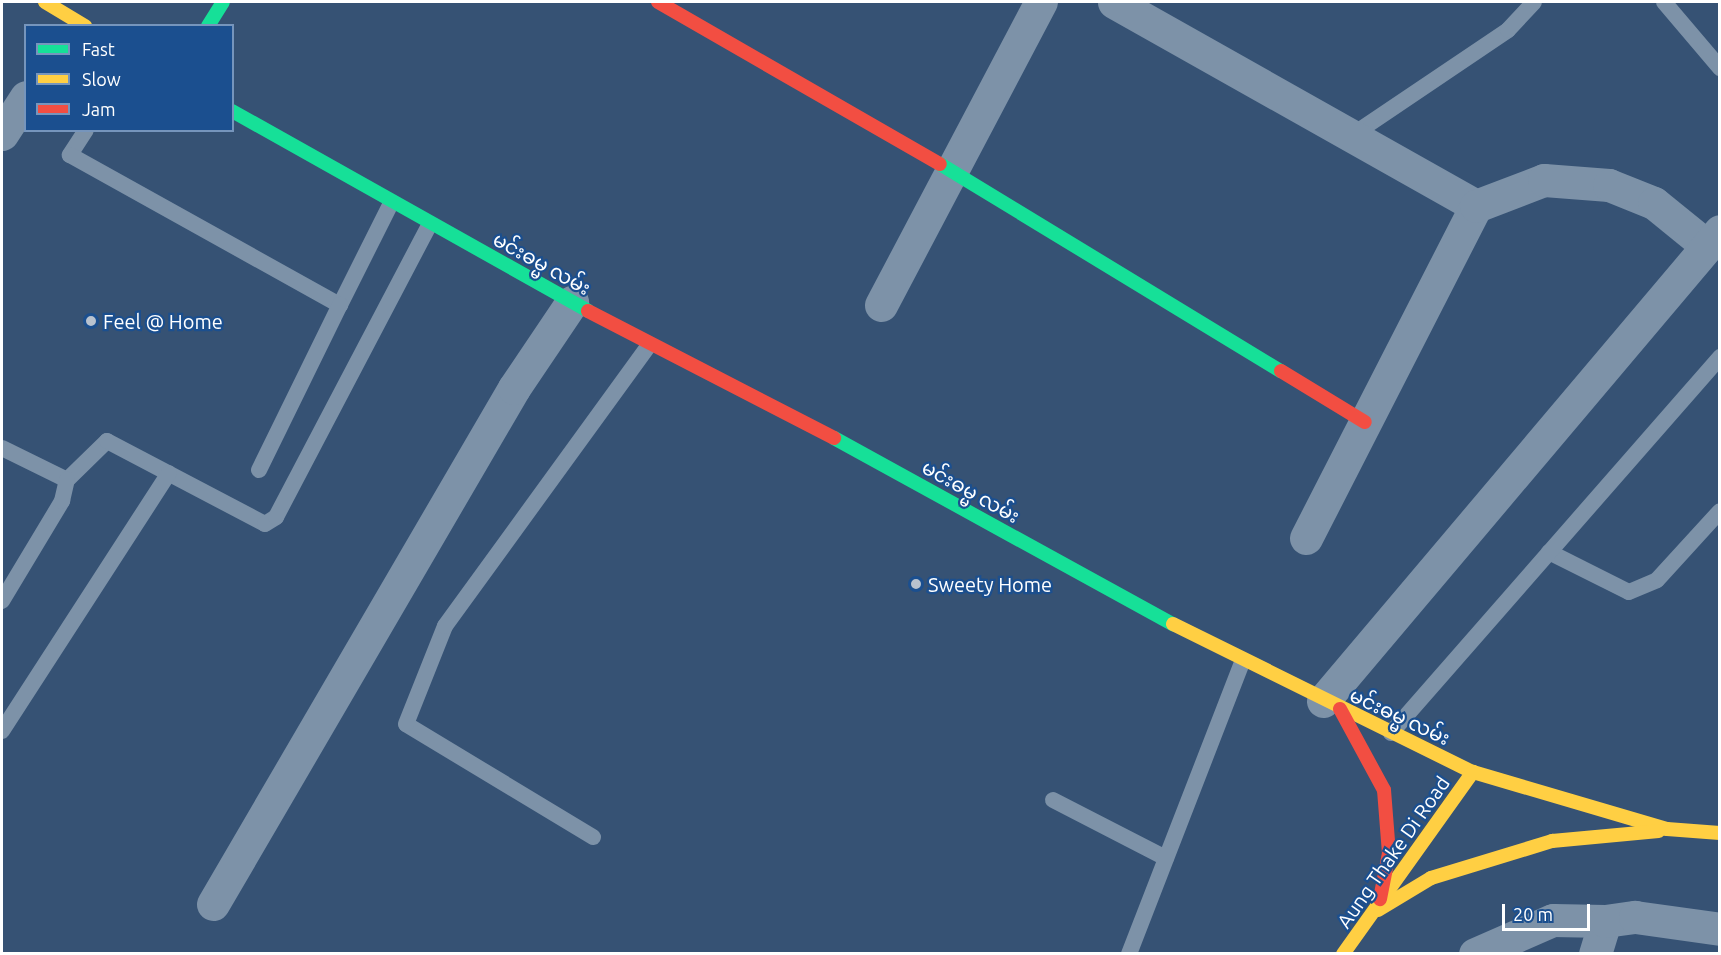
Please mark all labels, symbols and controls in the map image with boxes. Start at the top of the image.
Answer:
legend [24,24,234,132]
text: Fast [82,39,115,59]
text: Slow [82,69,121,89]
text: Jam [82,99,116,119]
street label: မင်းဓမ္မ လမ်း [489,226,595,300]
place label: Feel @ Home [103,309,223,333]
marker: Feel @ Home [84,314,98,328]
street label: မင်းဓမ္မ လမ်း [918,454,1024,528]
place label: Sweety Home [928,572,1052,596]
marker: Sweety Home [909,577,923,591]
street label: မင်းဓမ္မ လမ်း [1346,682,1454,750]
street label: Aung Thake Di Road [1332,771,1454,933]
scale bar [1505,892,1594,930]
text: 20 m [1513,904,1553,924]

